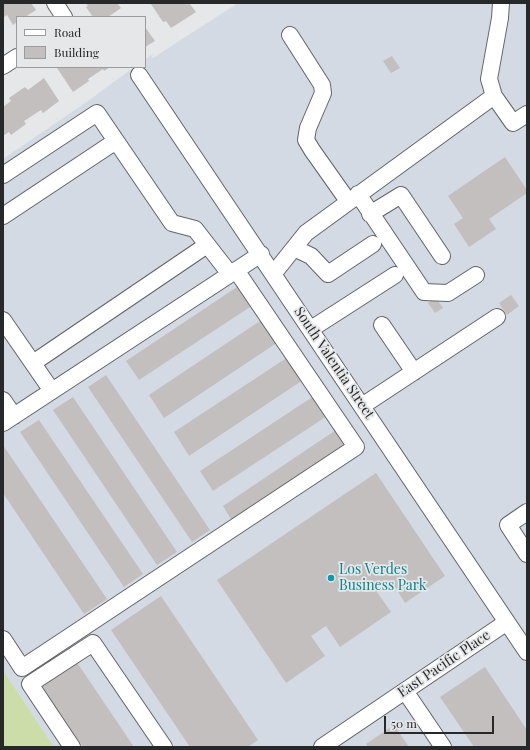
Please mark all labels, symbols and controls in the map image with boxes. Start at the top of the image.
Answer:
legend [16,16,146,68]
text: Road [54,24,81,40]
text: Building [54,44,99,60]
street label: South Valentia Street [290,304,378,422]
place label: Los Verdes Business Park [339,562,426,594]
marker: Los Verdes Business Park [326,573,336,583]
street label: East Pacific Place [395,627,493,701]
scale bar [386,708,496,734]
text: 50 m [391,715,417,731]

